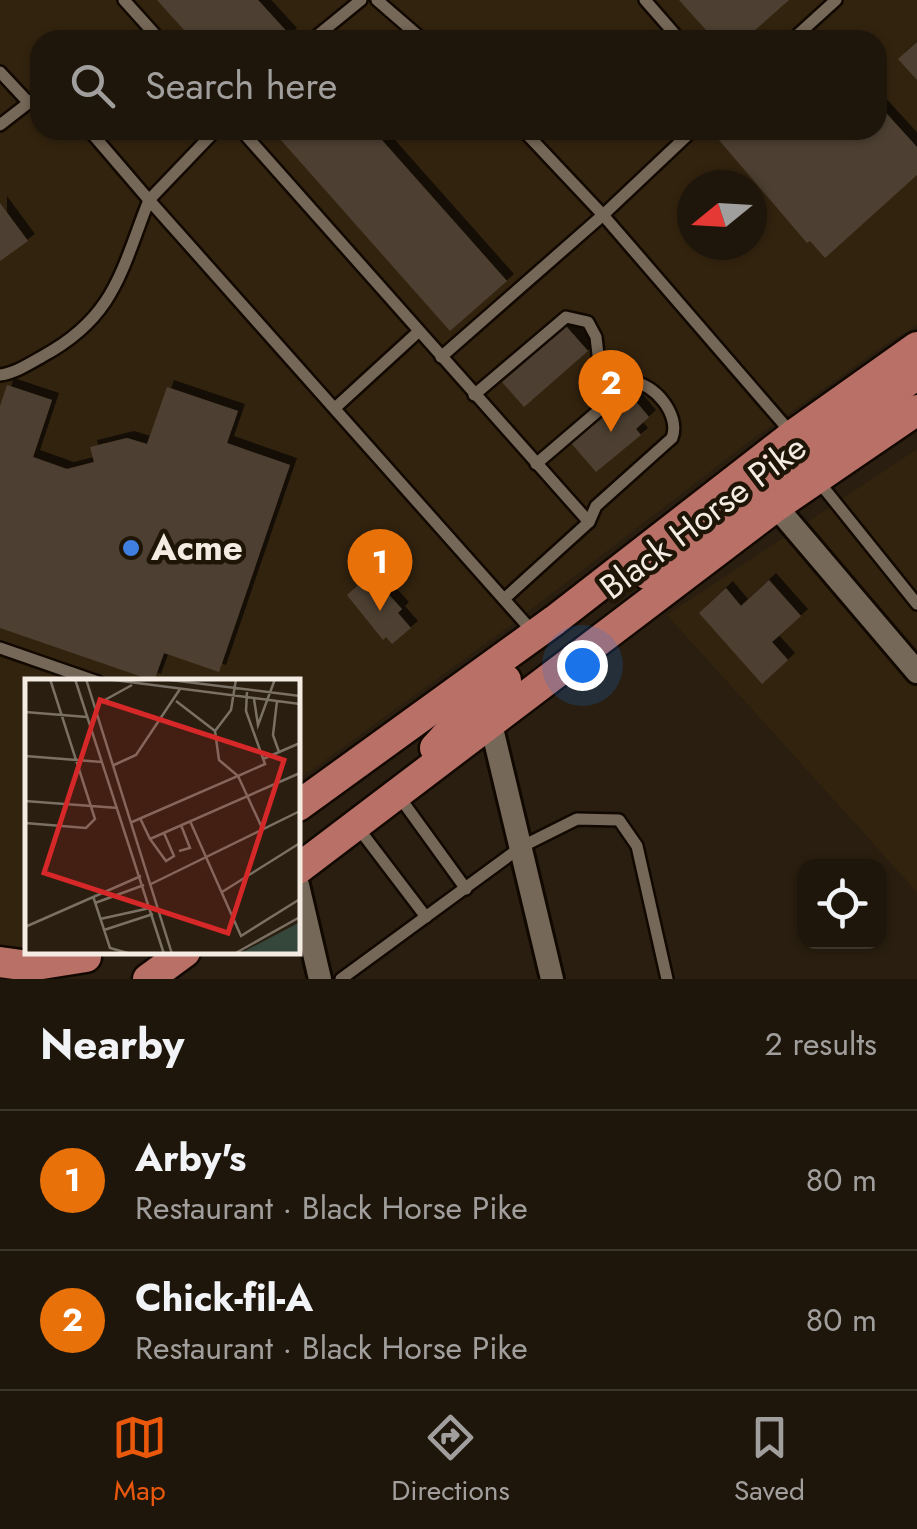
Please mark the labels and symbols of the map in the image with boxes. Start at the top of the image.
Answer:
north arrow [677,170,767,260]
pin: 2 [578,350,644,432]
street label: Black Horse Pike [589,423,817,611]
place label: Acme [150,523,243,573]
pin: 1 [348,528,412,611]
marker: Acme [120,537,142,559]
your location [557,640,608,691]
inset map [25,679,300,954]

